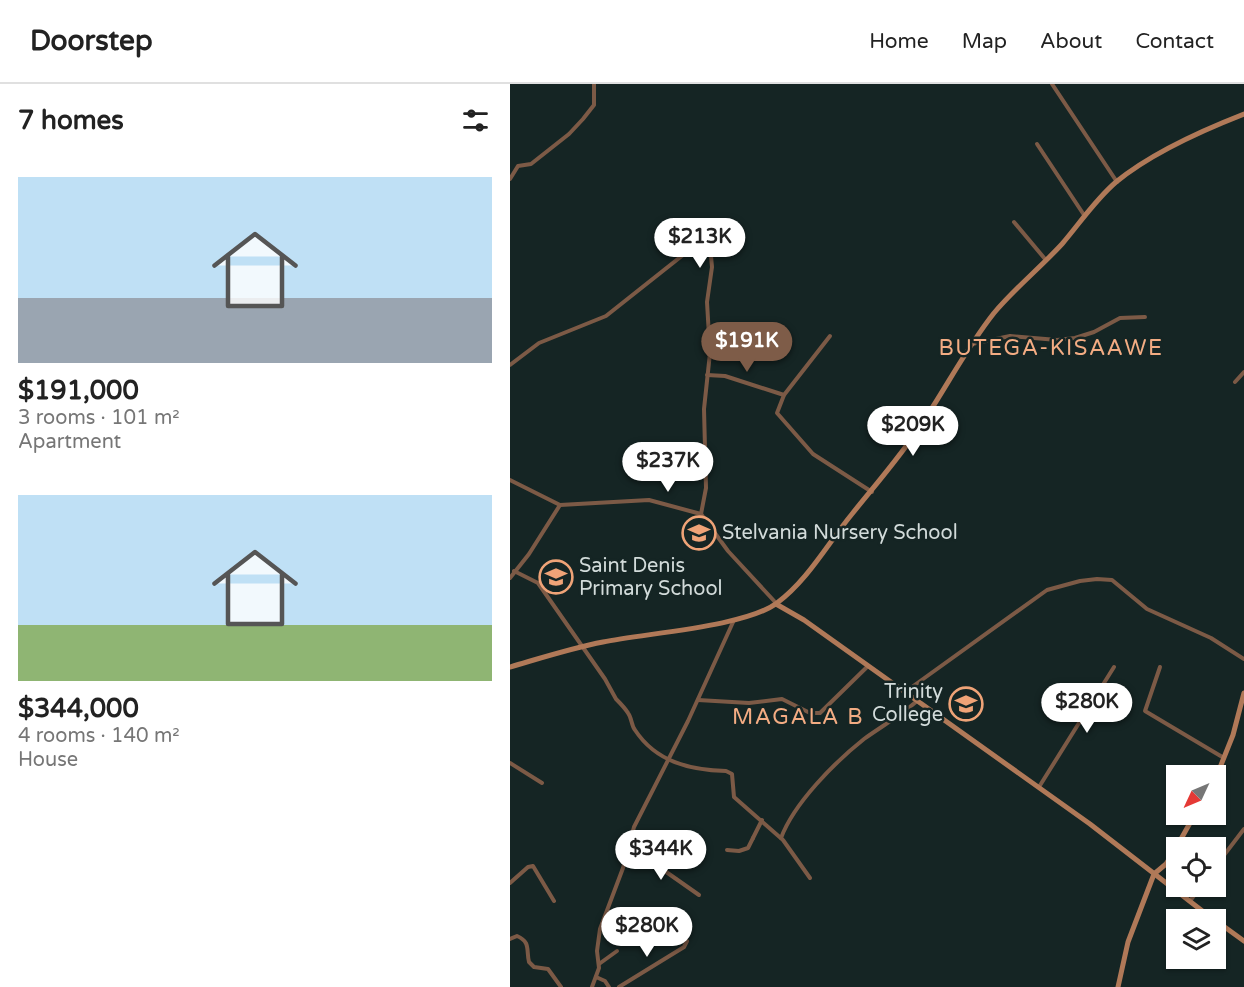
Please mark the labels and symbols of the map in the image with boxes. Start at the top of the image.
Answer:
pin: $213K [658,218,742,269]
pin: $191K [705,322,789,373]
district label: BUTEGA-KISAAWE [938,335,1164,361]
pin: $209K [871,406,955,457]
pin: $237K [626,442,710,493]
school or university icon: Stelvania Nursery School [681,515,717,551]
place label: Stelvania Nursery School [722,521,958,545]
place label: Saint Denis Primary School [579,554,723,601]
school or university icon: Saint Denis Primary School [538,559,574,595]
place label: Trinity College [872,680,943,727]
pin: $280K [1045,683,1129,734]
school or university icon: Trinity College [948,686,984,722]
district label: MAGALA B [732,704,864,730]
north arrow [1166,765,1226,825]
pin: $344K [619,830,703,881]
pin: $280K [605,907,689,958]

